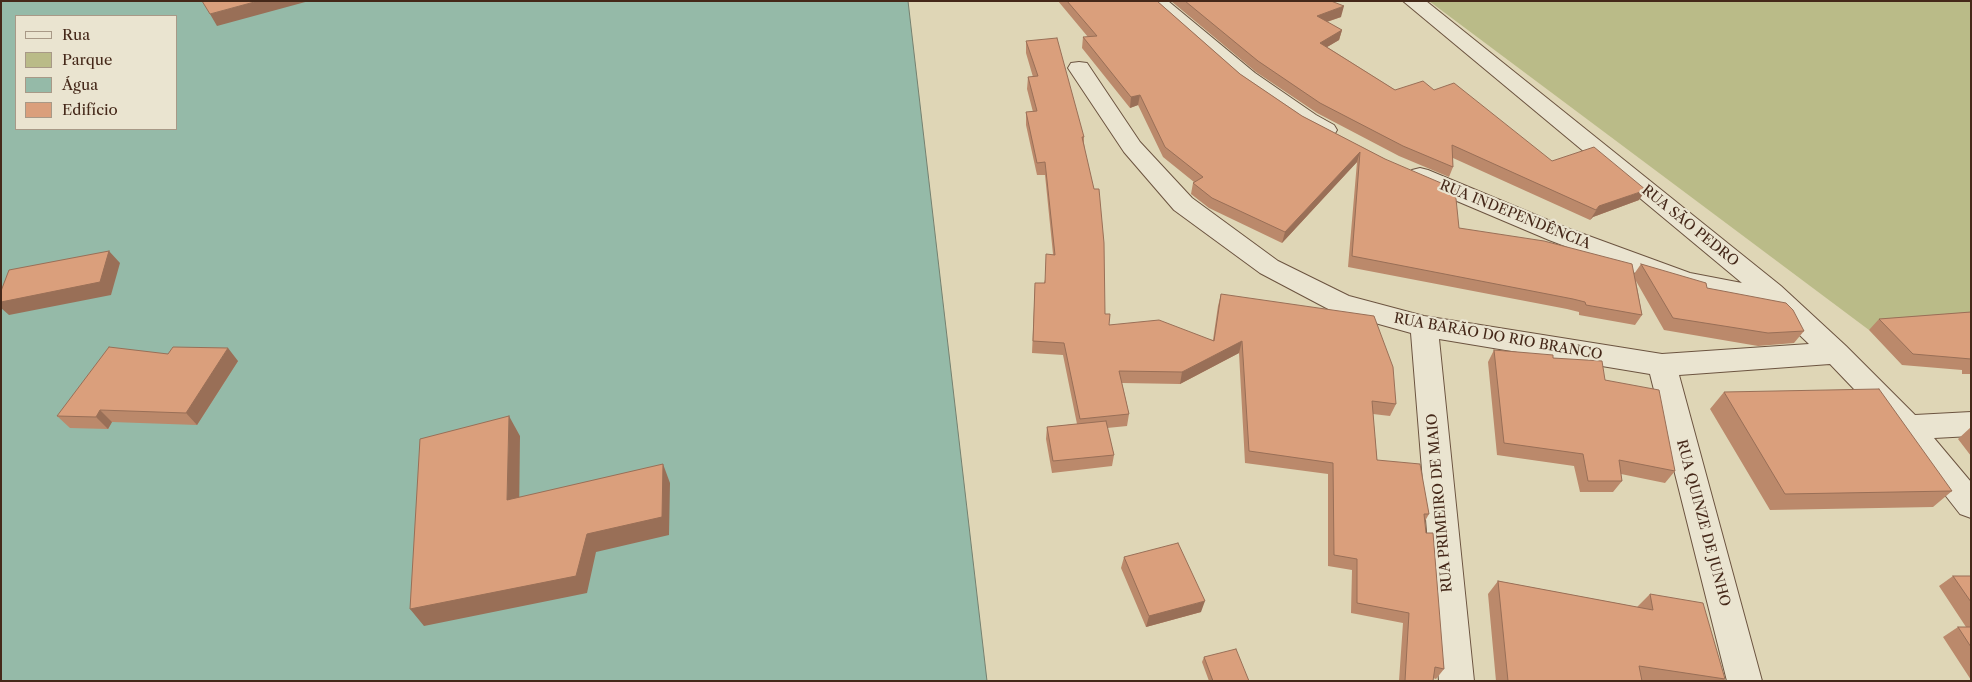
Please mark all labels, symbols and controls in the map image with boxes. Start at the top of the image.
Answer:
legend [15,15,178,130]
text: Rua [62,25,90,44]
text: Parque [62,50,112,69]
text: Água [62,75,98,94]
text: Edifício [62,100,118,119]
street label: RUA INDEPENDÊNCIA [1437,177,1593,253]
street label: RUA SÃO PEDRO [1638,182,1742,270]
street label: RUA BARÃO DO RIO BRANCO [1392,310,1604,364]
street label: RUA PRIMEIRO DE MAIO [1424,413,1456,593]
street label: RUA QUINZE DE JUNHO [1673,438,1733,608]

